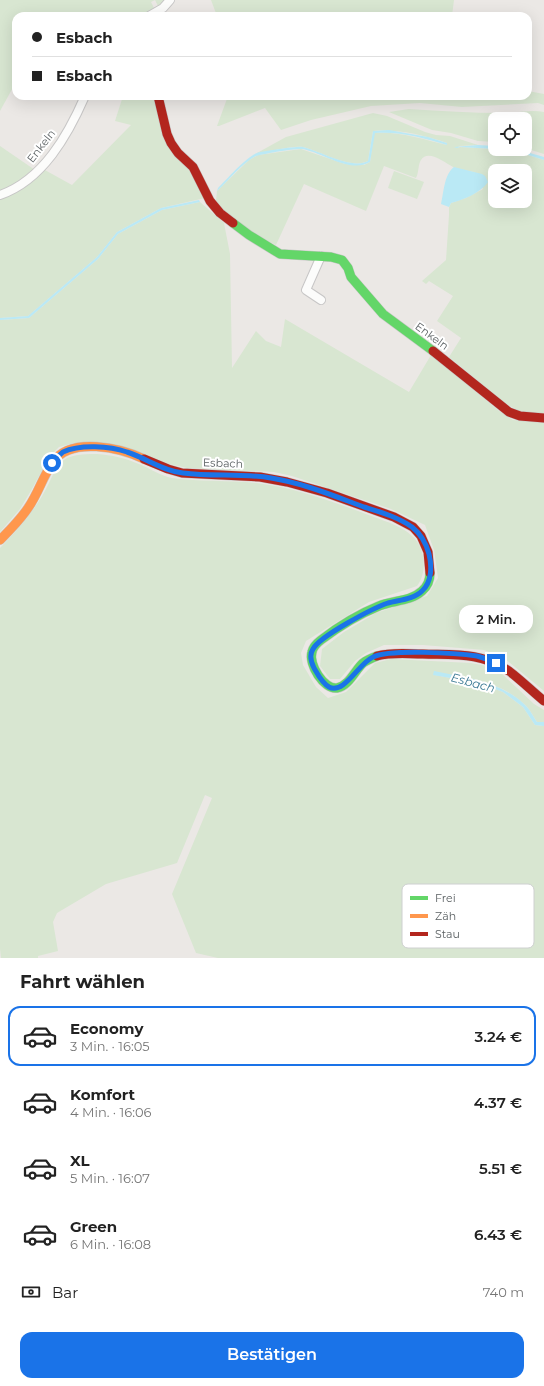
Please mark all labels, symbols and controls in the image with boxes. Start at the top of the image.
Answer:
text: Esbach [56,28,113,47]
text: Esbach [56,66,113,85]
map controls [488,112,532,208]
button: locate [488,112,532,156]
street label: Enkeln [24,127,58,165]
button: layers [488,164,532,208]
street label: Enkeln [412,319,452,353]
route start [43,454,61,472]
street label: Esbach [203,455,243,471]
callout: 2 Min. [459,605,533,633]
text: 2 Min. [476,611,516,627]
route end [487,654,505,672]
water label: Esbach [450,669,497,696]
legend [402,884,534,948]
text: Frei [435,891,456,905]
text: Zäh [435,909,456,923]
text: Stau [435,927,460,941]
text: Fahrt wählen [20,971,145,993]
icon: car [22,1018,58,1054]
text: Economy [70,1019,143,1038]
text: 3.24 € [475,1027,522,1046]
text: 3 Min. · 16:05 [70,1038,150,1054]
icon: car [22,1084,58,1120]
text: Komfort [70,1085,135,1104]
text: 4.37 € [474,1093,522,1112]
text: 4 Min. · 16:06 [70,1104,151,1120]
icon: car [22,1150,58,1186]
text: XL [70,1151,89,1170]
text: 5.51 € [479,1159,522,1178]
text: 5 Min. · 16:07 [70,1170,150,1186]
icon: car [22,1216,58,1252]
text: Green [70,1217,117,1236]
text: 6.43 € [474,1225,522,1244]
text: 6 Min. · 16:08 [70,1236,151,1252]
icon: cash [20,1281,42,1303]
text: Bar [52,1283,78,1302]
text: 740 m [483,1284,524,1300]
button: Bestätigen [20,1332,524,1378]

